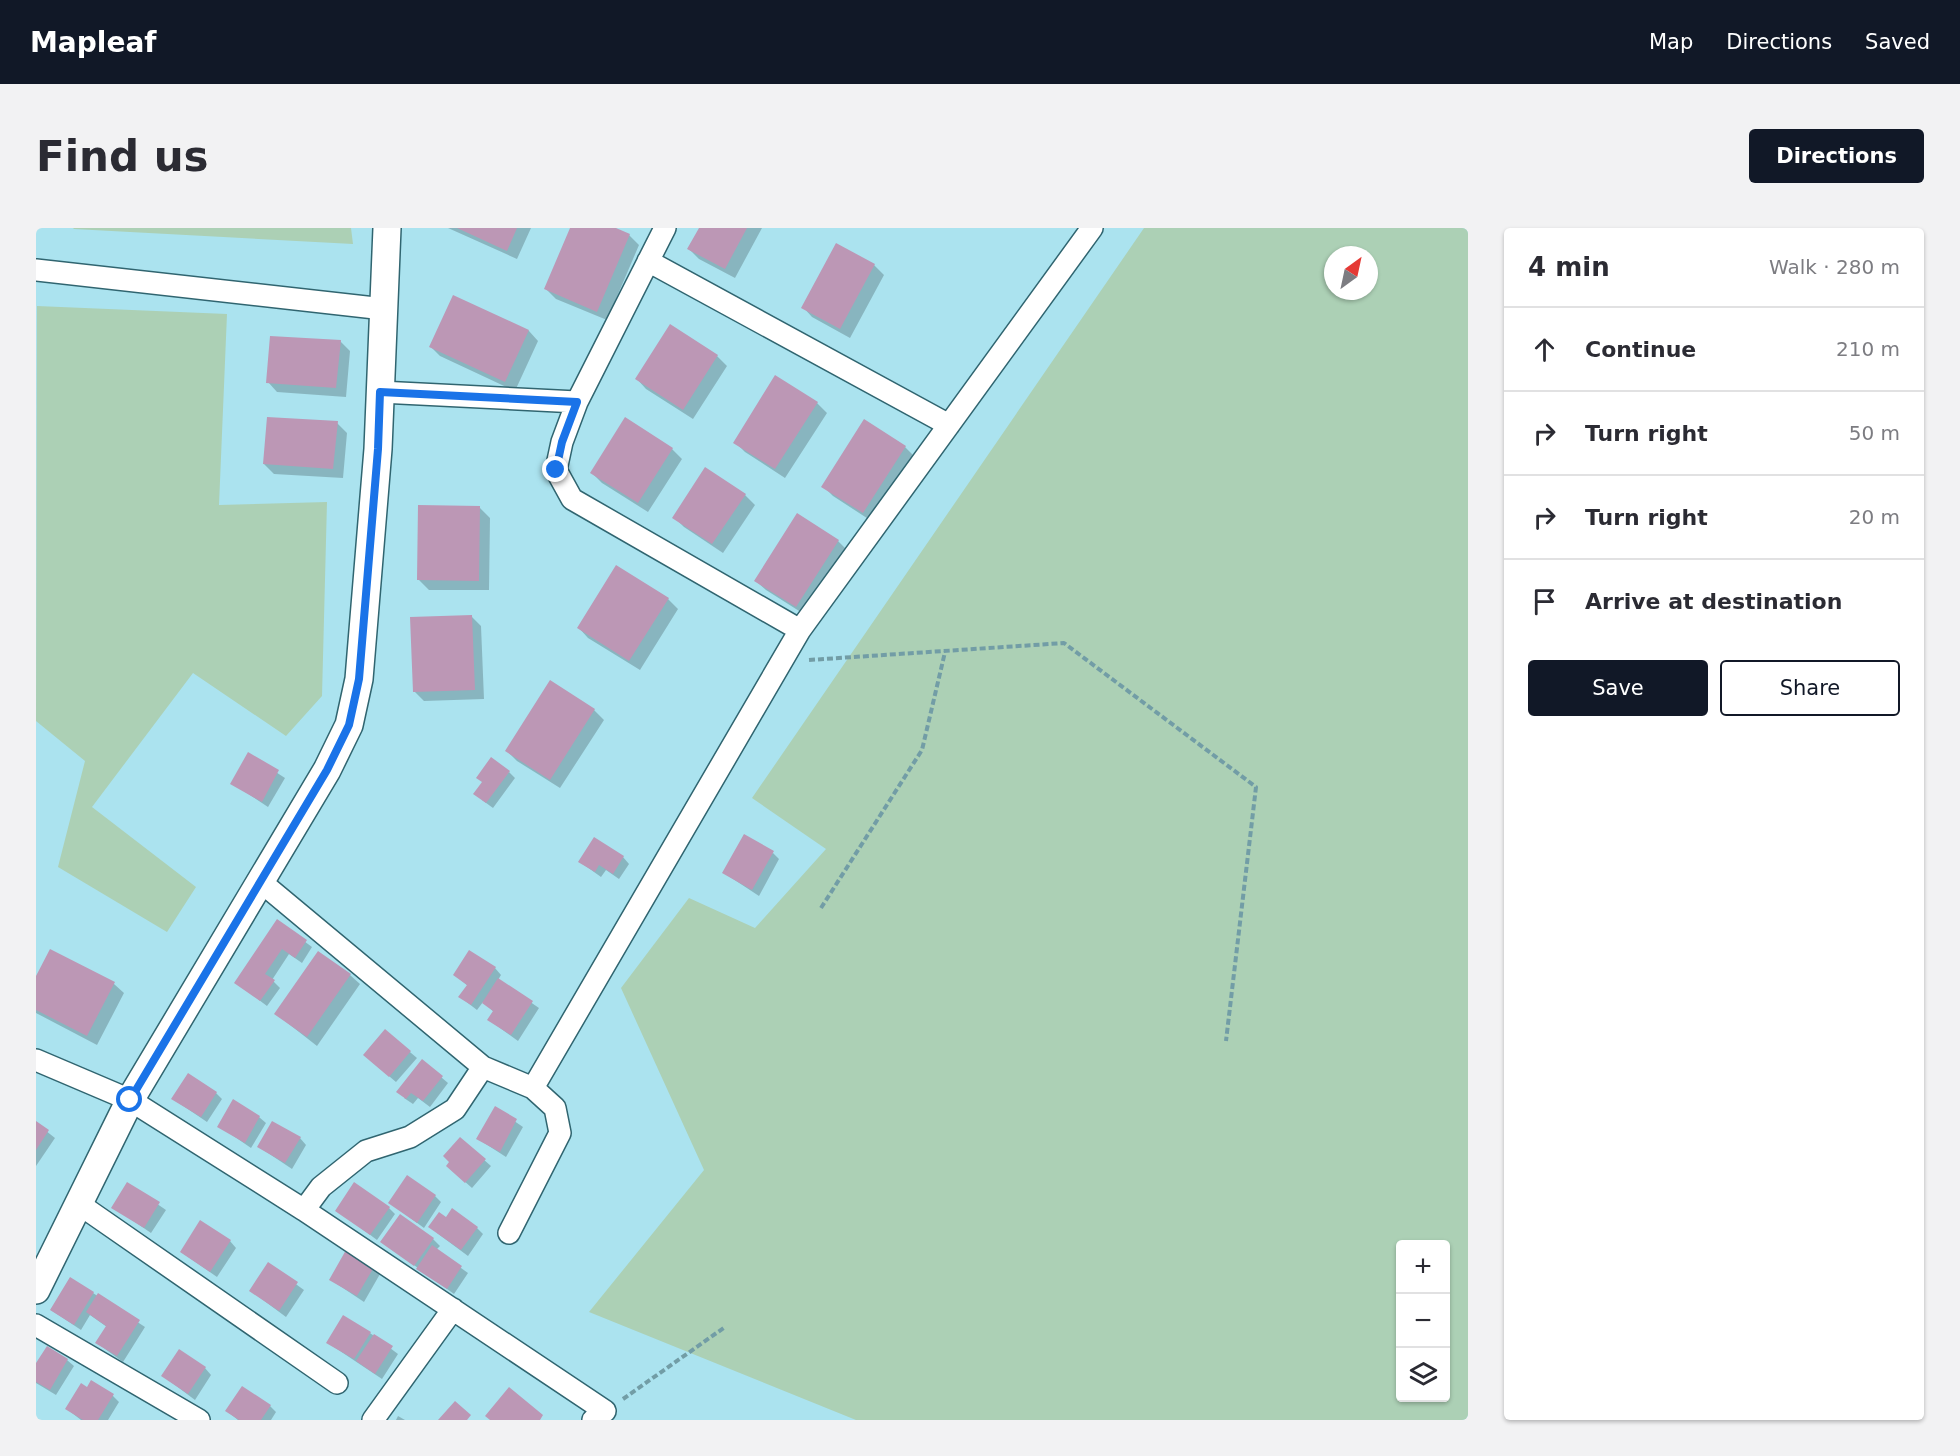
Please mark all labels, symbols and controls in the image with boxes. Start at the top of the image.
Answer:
text: Mapleaf [30,26,156,59]
text: Map [1649,30,1693,54]
text: Directions [1726,30,1832,54]
text: Saved [1865,30,1930,54]
button: Directions [1749,129,1924,183]
text: Find us [36,132,209,181]
north arrow [1324,246,1378,300]
text: 4 min [1528,252,1610,282]
text: Walk · 280 m [1769,255,1900,279]
icon: ahead [1528,333,1561,366]
text: Continue [1585,337,1696,362]
text: 210 m [1836,337,1900,361]
icon: right [1528,417,1561,450]
text: Turn right [1585,421,1708,446]
text: 50 m [1849,421,1900,445]
route end [542,456,568,482]
icon: right [1528,501,1561,534]
text: Turn right [1585,505,1708,530]
text: 20 m [1849,505,1900,529]
icon: arrive [1528,585,1561,618]
text: Arrive at destination [1585,589,1842,614]
button: Save [1528,660,1708,716]
button: Share [1720,660,1900,716]
route start [116,1086,142,1112]
map controls [1396,1240,1450,1402]
button: + [1396,1240,1450,1294]
button: − [1396,1294,1450,1348]
button: layers [1396,1348,1450,1402]

